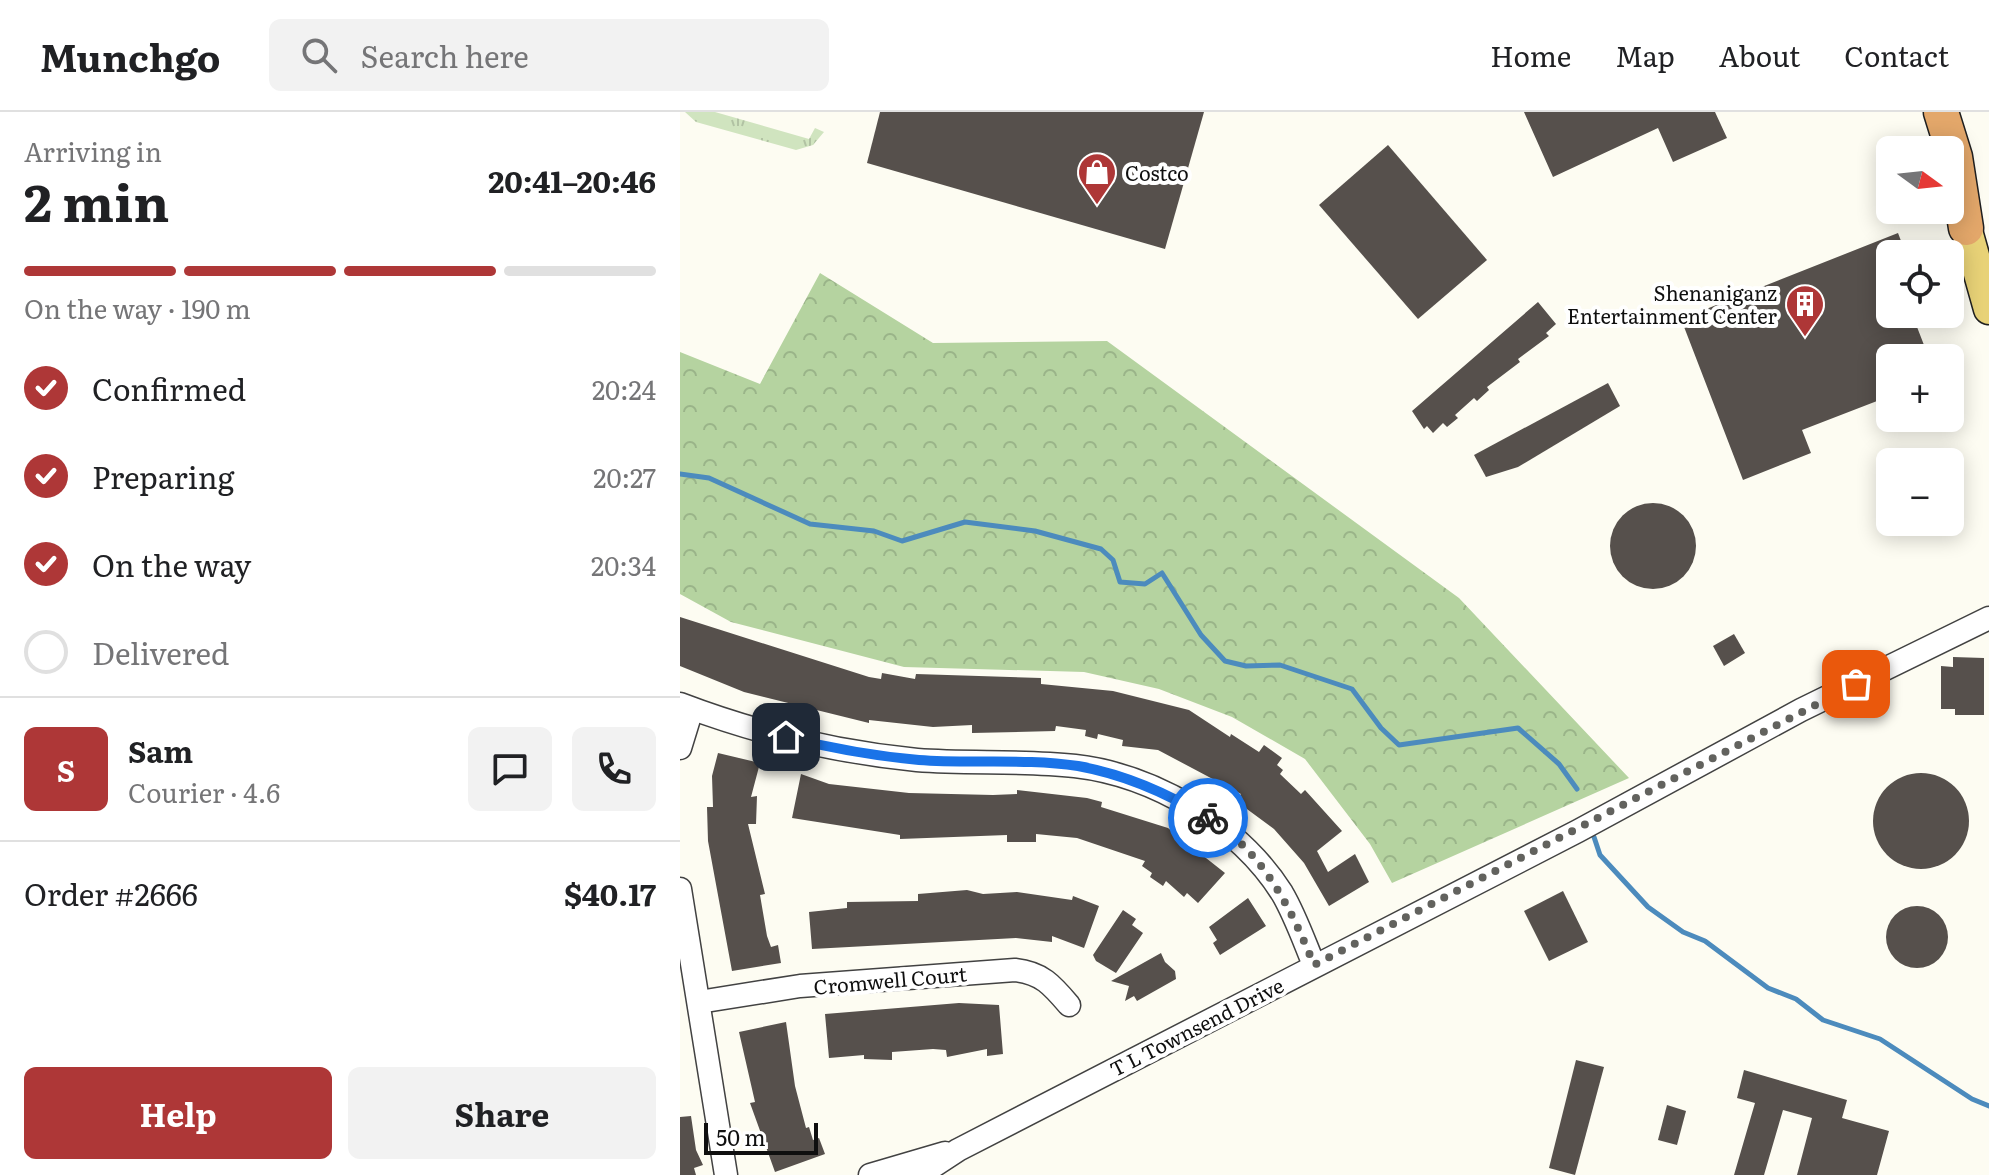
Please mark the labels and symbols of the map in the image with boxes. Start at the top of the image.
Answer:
north arrow [1876,136,1964,224]
shop icon: Costco [1076,151,1118,206]
place label: Costco [1125,157,1189,187]
place label: Shenaniganz Entertainment Center [1567,277,1778,330]
building icon: Shenaniganz Entertainment Center [1784,283,1826,338]
pin [1822,650,1890,718]
pin [752,703,820,771]
courier [1168,778,1248,858]
street label: Cromwell Court [812,957,968,1001]
street label: T L Townsend Drive [1104,969,1288,1083]
scale bar [704,1119,818,1155]

